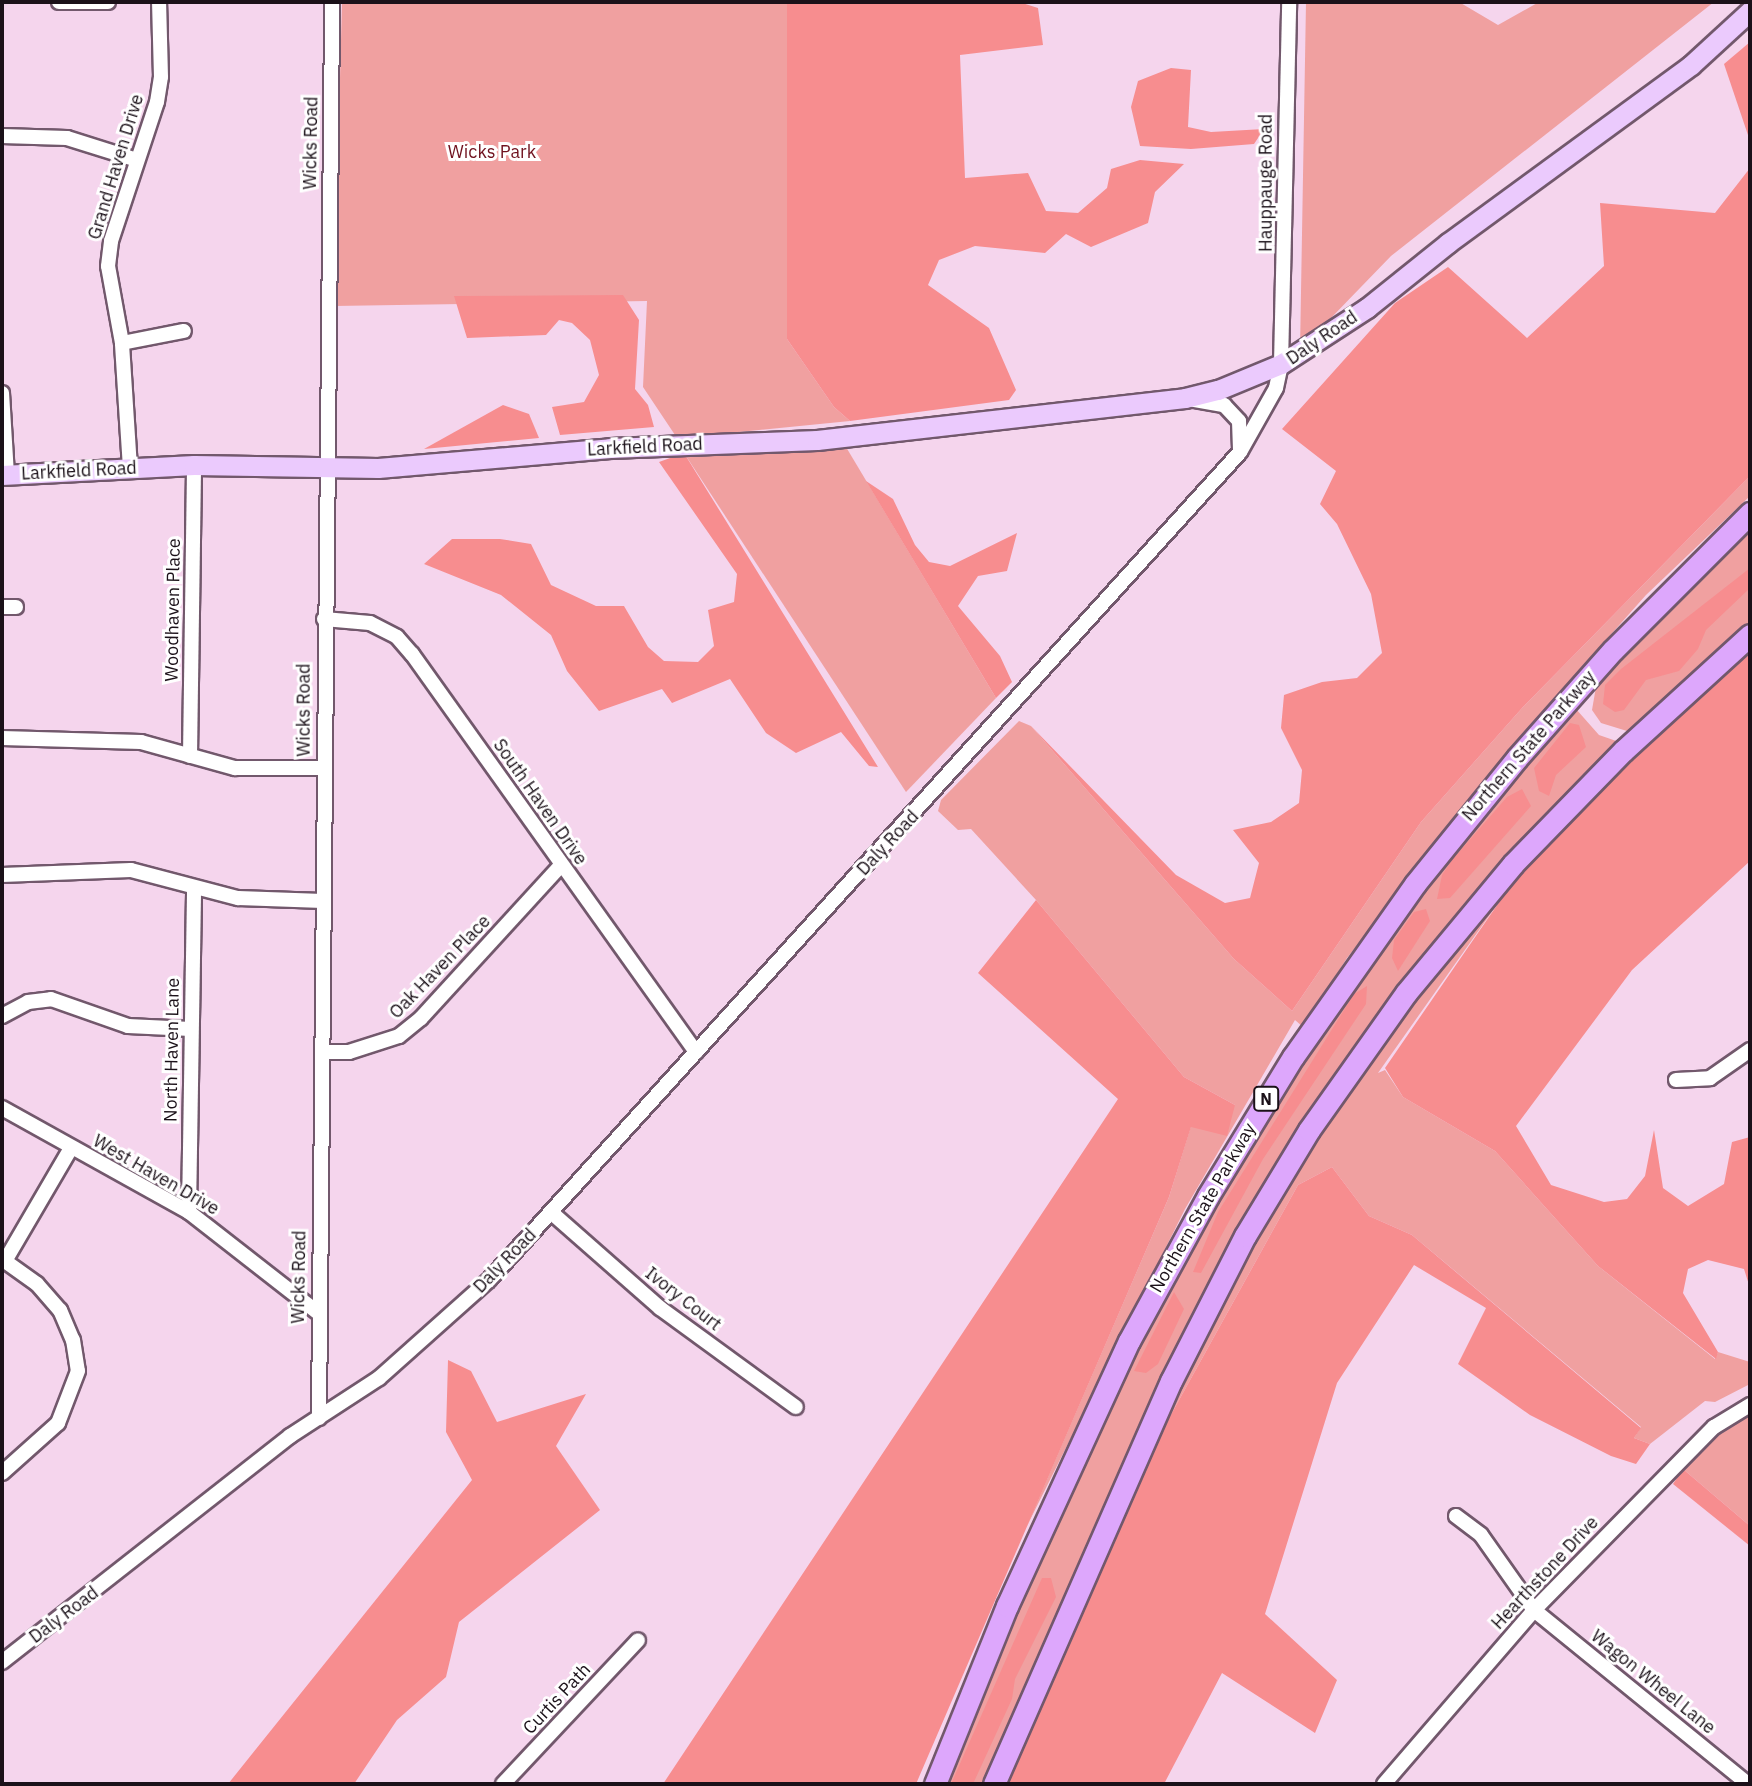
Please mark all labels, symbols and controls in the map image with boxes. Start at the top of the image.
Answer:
street label: Grand Haven Drive [84,92,148,242]
street label: Wicks Road [299,96,323,190]
street label: Hauppauge Road [1255,114,1277,252]
park label: Wicks Park [448,141,536,163]
street label: Daly Road [1282,306,1362,370]
street label: Larkfield Road [587,433,703,461]
street label: Larkfield Road [21,457,137,485]
street label: Woodhaven Place [161,538,185,682]
street label: Wicks Road [293,663,315,757]
street label: Northern State Parkway [1458,666,1600,826]
street label: South Haven Drive [489,735,591,869]
street label: Daly Road [852,806,924,880]
street label: Oak Haven Place [385,911,495,1023]
street label: North Haven Lane [160,978,184,1122]
road number: N [1252,1086,1280,1112]
street label: Northern State Parkway [1146,1119,1260,1297]
street label: West Haven Drive [89,1130,223,1220]
street label: Daly Road [469,1224,541,1298]
street label: Wicks Road [287,1230,311,1324]
street label: Ivory Court [641,1263,725,1335]
street label: Hearthstone Drive [1487,1512,1603,1634]
street label: Daly Road [25,1582,103,1648]
street label: Wagon Wheel Lane [1587,1625,1719,1739]
street label: Curtis Path [519,1659,595,1739]

